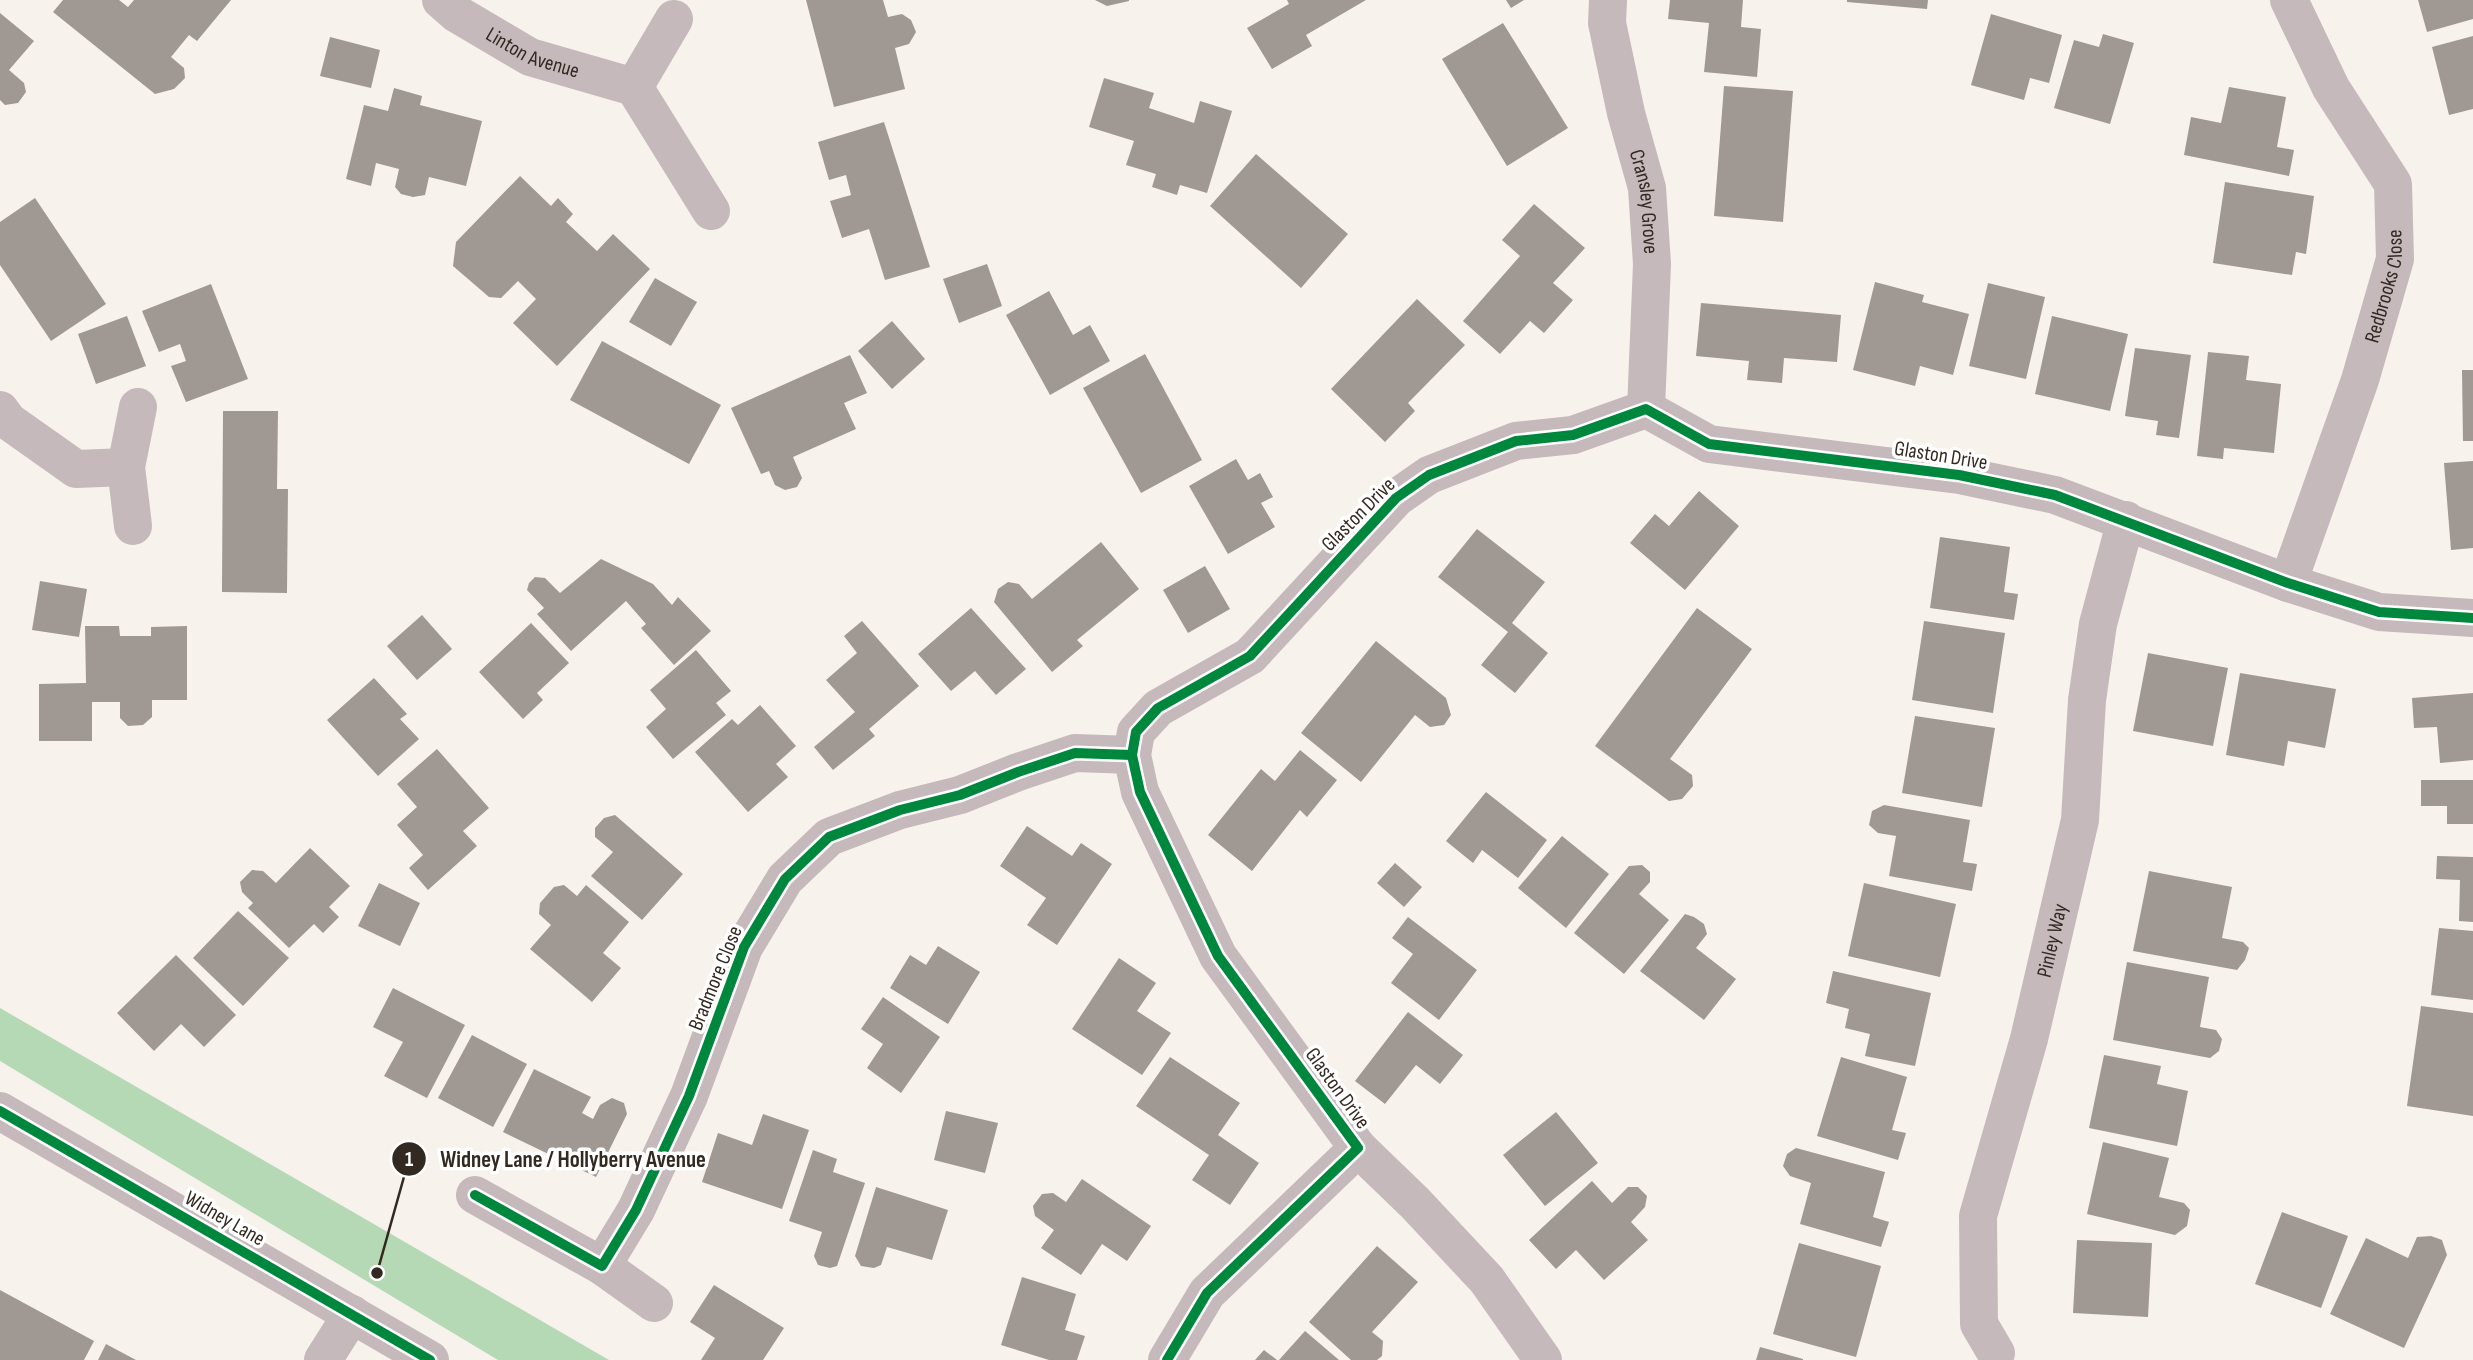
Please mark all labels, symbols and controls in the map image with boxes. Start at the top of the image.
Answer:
street label: Linton Avenue [481,22,582,84]
street label: Cransley Grove [1624,147,1663,254]
street label: Redbrooks Close [2359,229,2408,346]
street label: Glaston Drive [1893,436,1989,475]
street label: Glaston Drive [1316,472,1400,556]
street label: Pinley Way [2032,901,2073,980]
street label: Bradmore Close [683,922,748,1034]
street label: Glaston Drive [1300,1043,1375,1134]
callout: Widney Lane / Hollyberry Avenue [391,1137,720,1181]
text: Widney Lane / Hollyberry Avenue [440,1146,706,1174]
text: 1 [405,1147,413,1172]
street label: Widney Lane [180,1186,269,1251]

